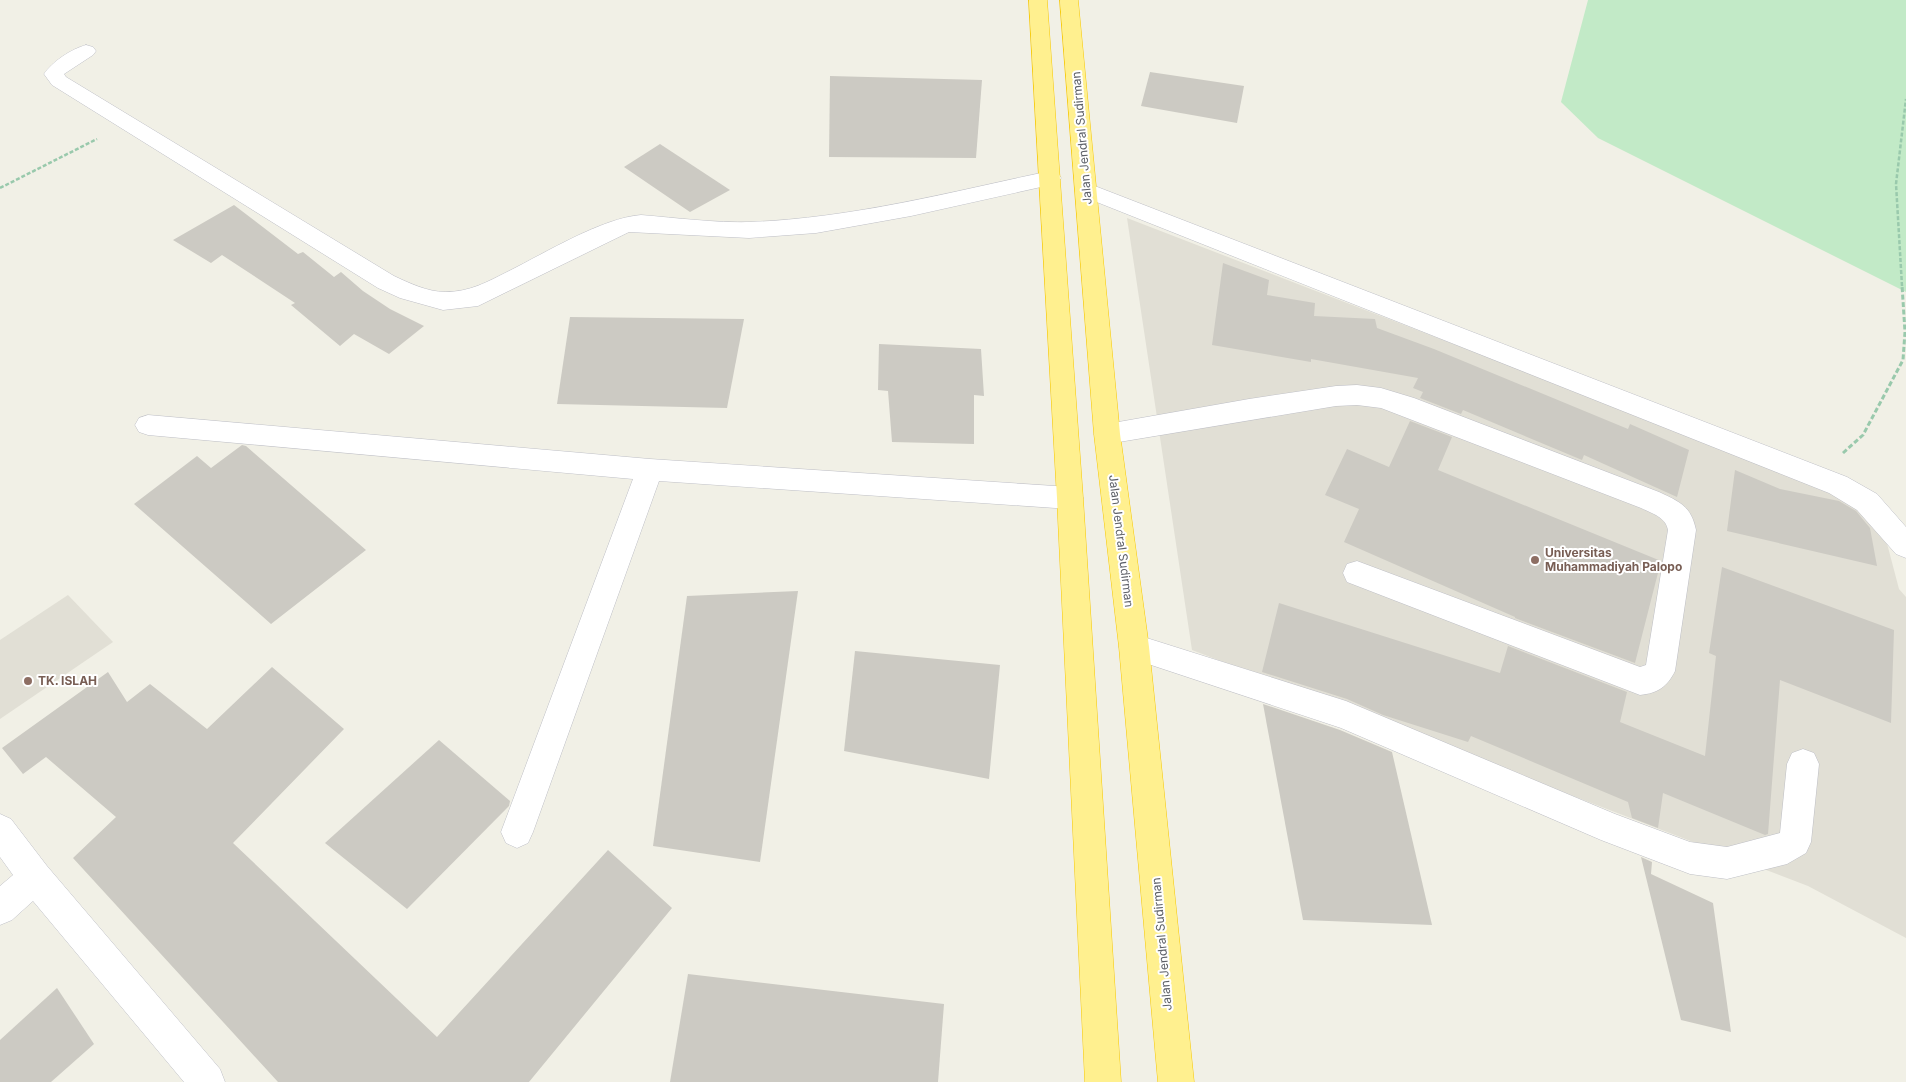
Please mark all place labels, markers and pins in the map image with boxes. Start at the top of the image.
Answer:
place label: Universitas Muhammadiyah Palopo [1545,545,1682,574]
marker: Universitas Muhammadiyah Palopo [1529,554,1541,566]
place label: TK. ISLAH [38,673,97,688]
marker: TK. ISLAH [22,675,34,687]

